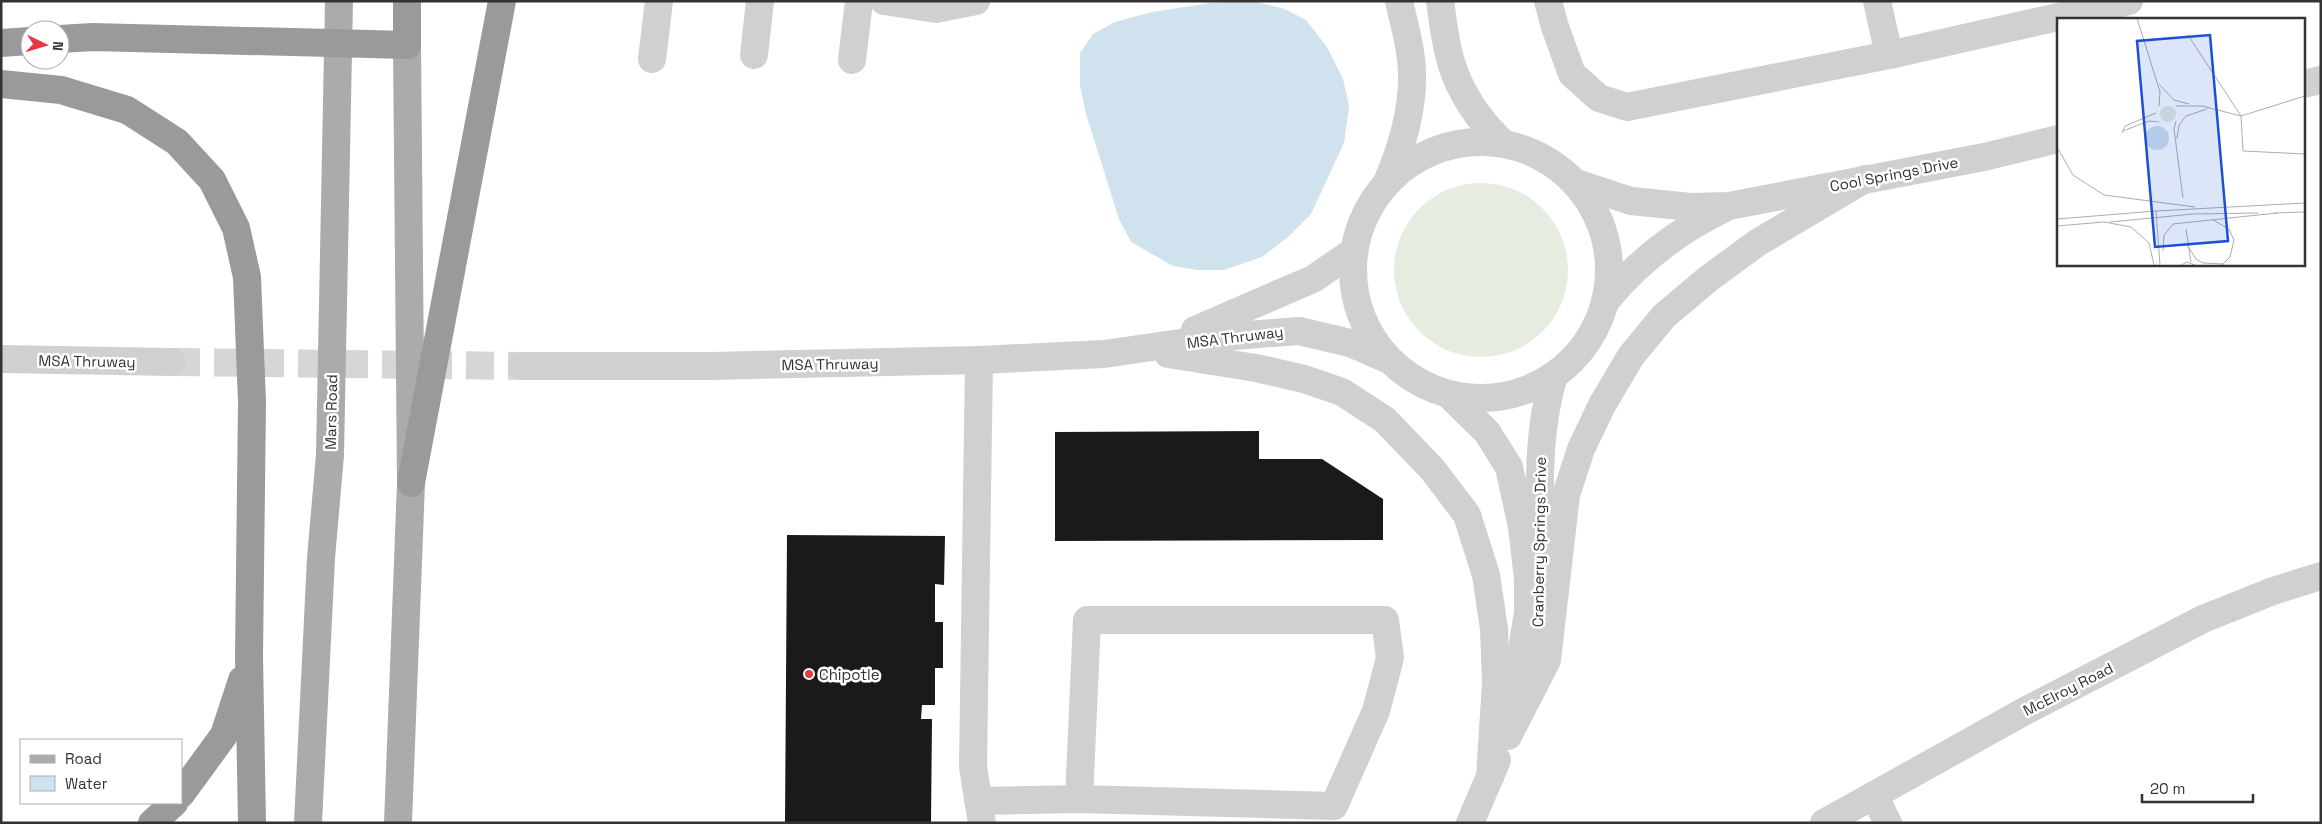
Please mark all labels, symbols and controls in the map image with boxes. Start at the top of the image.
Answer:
inset map [2057,18,2304,265]
north arrow [20,20,70,70]
text: N [49,41,67,52]
street label: Cool Springs Drive [1828,152,1960,196]
street label: MSA Thruway [1186,322,1284,352]
street label: MSA Thruway [38,351,136,371]
street label: MSA Thruway [781,354,879,374]
street label: Mars Road [321,374,341,450]
street label: Cranberry Springs Drive [1528,457,1550,627]
street label: McElroy Road [2020,658,2116,720]
place label: Chipotle [819,665,880,684]
marker: Chipotle [803,668,815,680]
legend [20,739,182,804]
text: Road [65,749,102,768]
scale bar [2142,772,2253,804]
text: Water [65,774,108,793]
text: 20 m [2150,779,2185,798]

